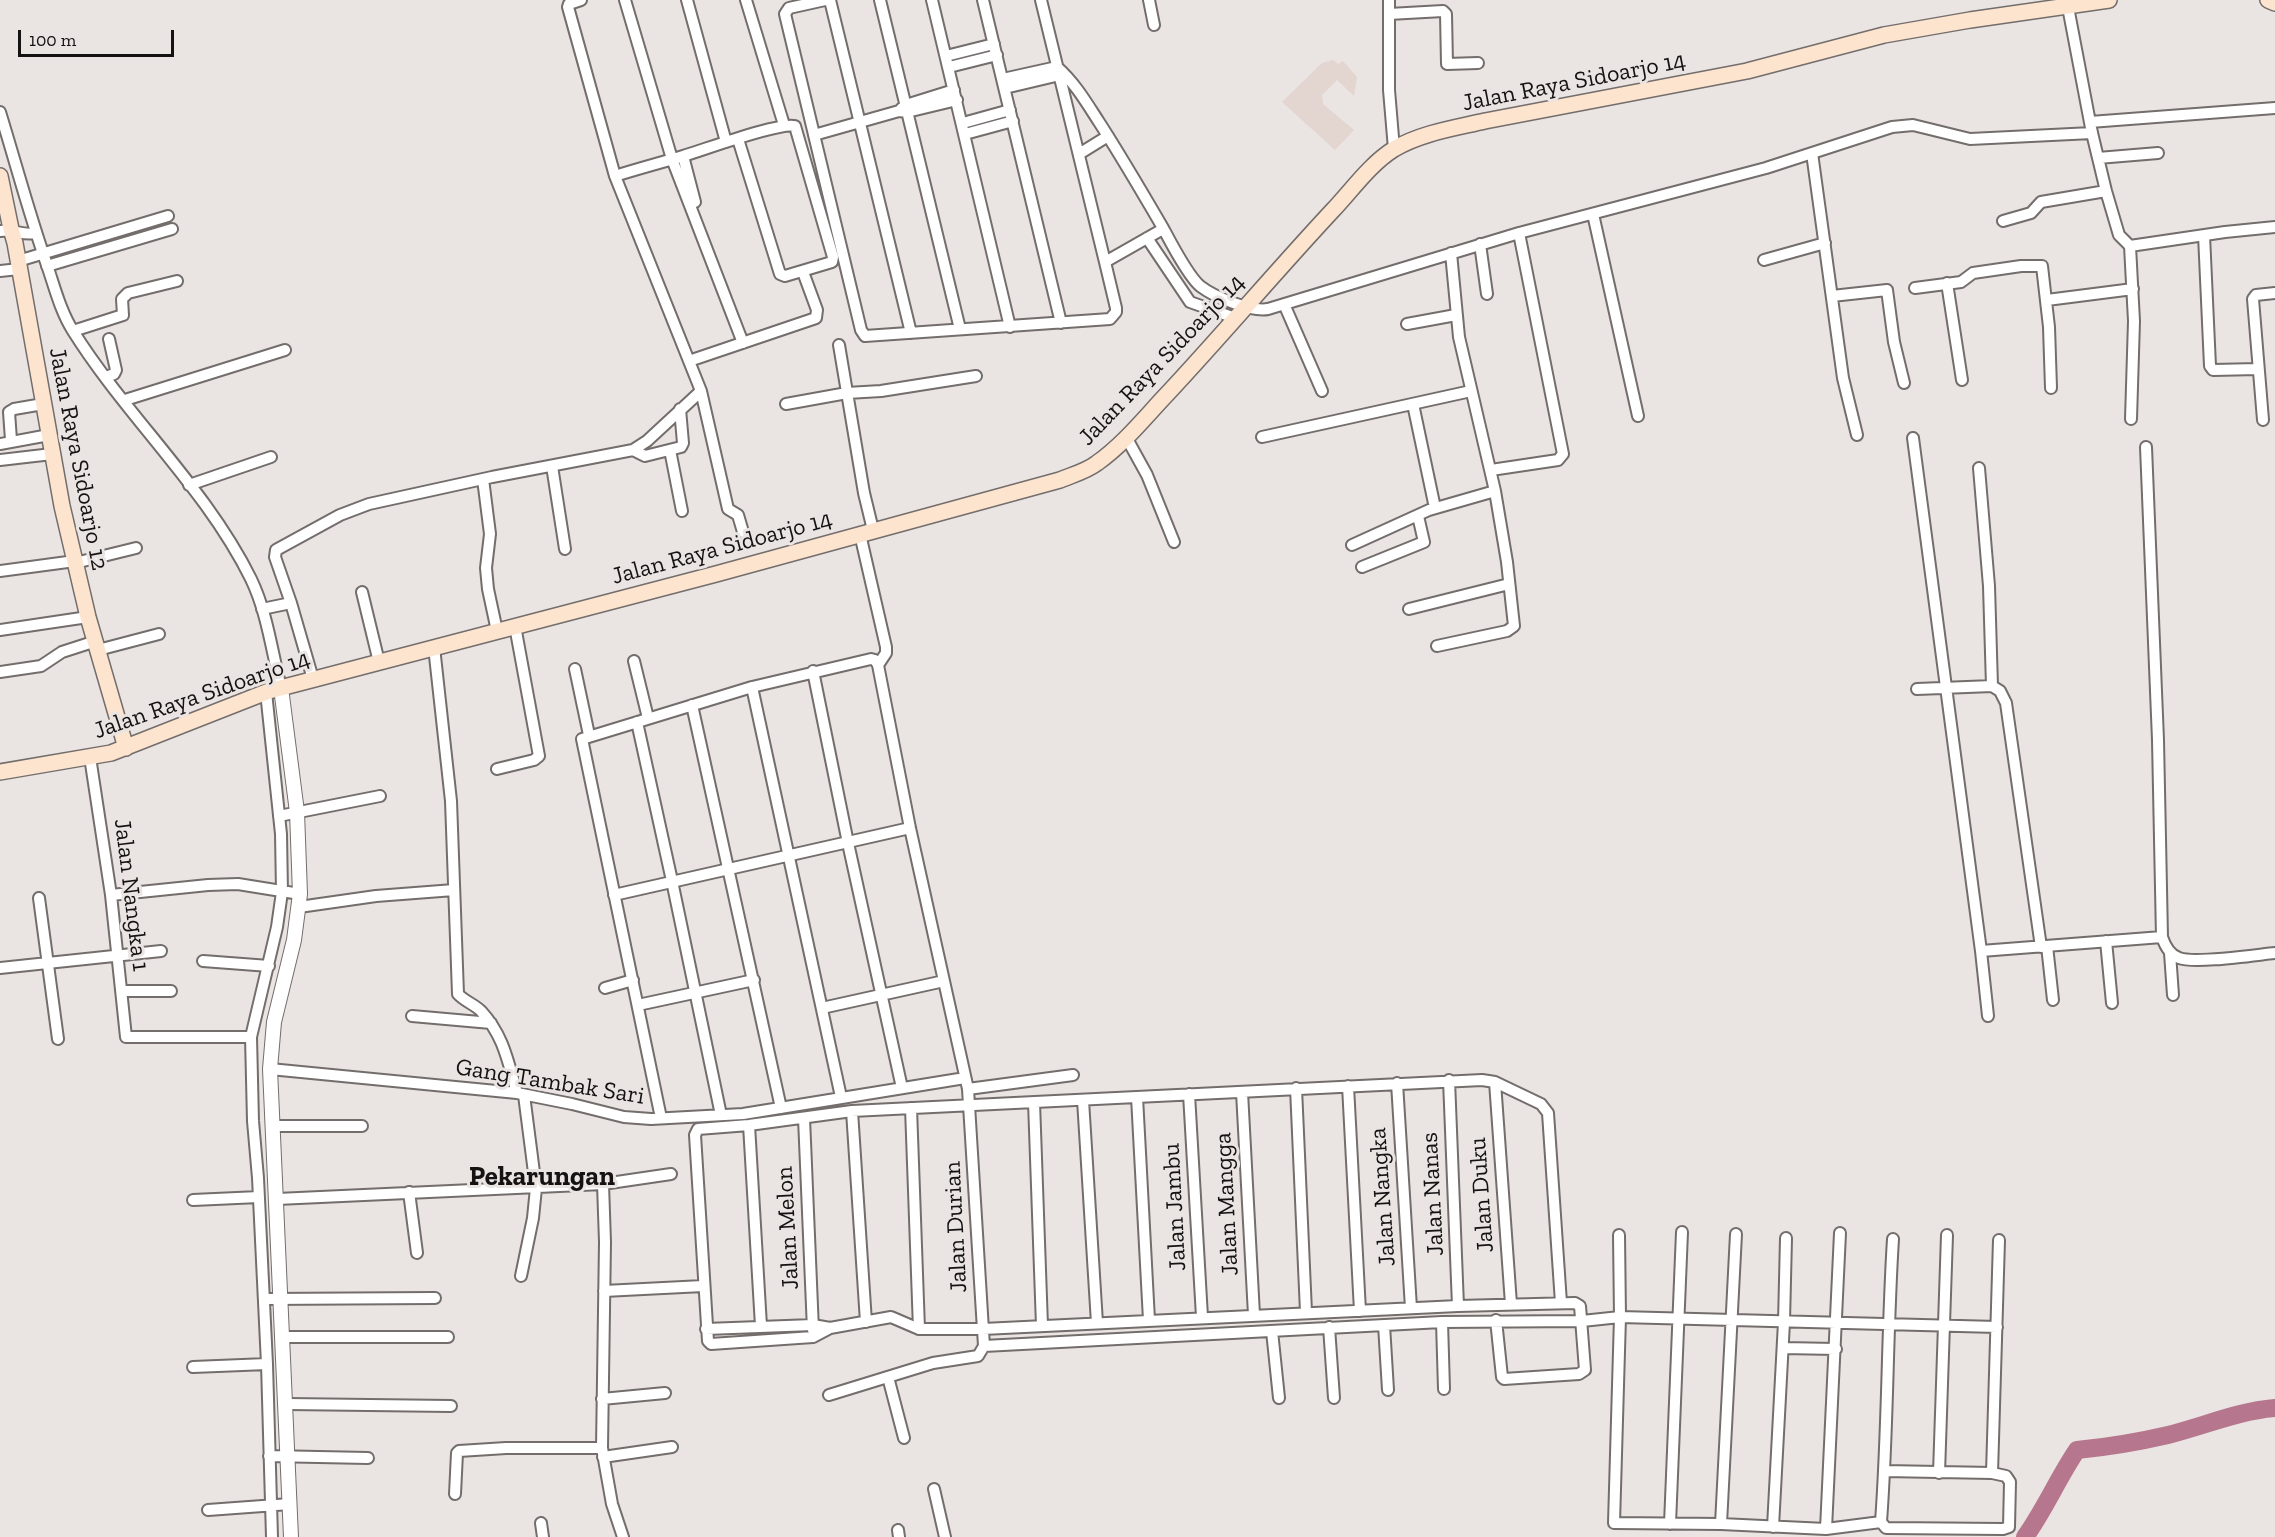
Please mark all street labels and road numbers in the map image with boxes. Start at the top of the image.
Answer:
street label: Jalan Raya Sidoarjo 14 [1460,46,1688,118]
street label: Jalan Raya Sidoarjo 14 [1073,268,1251,452]
street label: Jalan Raya Sidoarjo 12 [42,345,114,573]
street label: Jalan Raya Sidoarjo 14 [609,505,835,591]
street label: Jalan Raya Sidoarjo 14 [90,644,314,746]
street label: Jalan Nangka 1 [107,817,155,973]
street label: Gang Tambak Sari [454,1053,646,1111]
street label: Jalan Nangka [1364,1127,1402,1267]
street label: Jalan Mangga [1209,1132,1245,1276]
street label: Jalan Nanas [1415,1132,1451,1256]
street label: Jalan Duku [1464,1136,1500,1254]
street label: Jalan Jambu [1157,1142,1193,1272]
street label: Jalan Durian [938,1161,974,1293]
street label: Jalan Melon [770,1166,806,1290]

